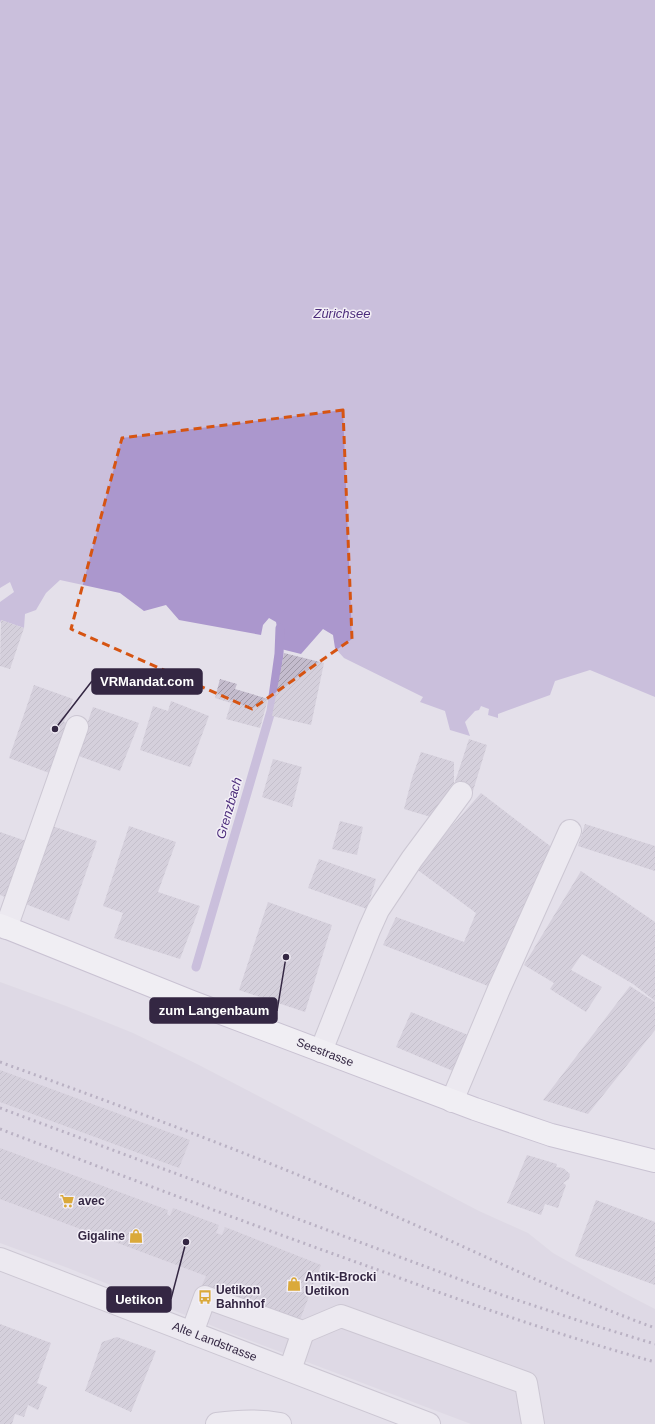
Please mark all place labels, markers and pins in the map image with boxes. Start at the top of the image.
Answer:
callout: VRMandat.com [92,669,202,694]
callout: zum Langenbaum [150,998,277,1023]
supermarket icon: avec [59,1193,75,1209]
place label: avec [78,1194,105,1208]
shop icon: Gigaline [128,1228,144,1244]
place label: Gigaline [78,1229,125,1243]
place label: Antik-Brocki Uetikon [305,1270,376,1298]
shop icon: Antik-Brocki Uetikon [286,1276,302,1292]
place label: Uetikon Bahnhof [216,1283,266,1311]
callout: Uetikon [107,1287,171,1312]
bus stop icon: Uetikon Bahnhof [197,1289,213,1305]

